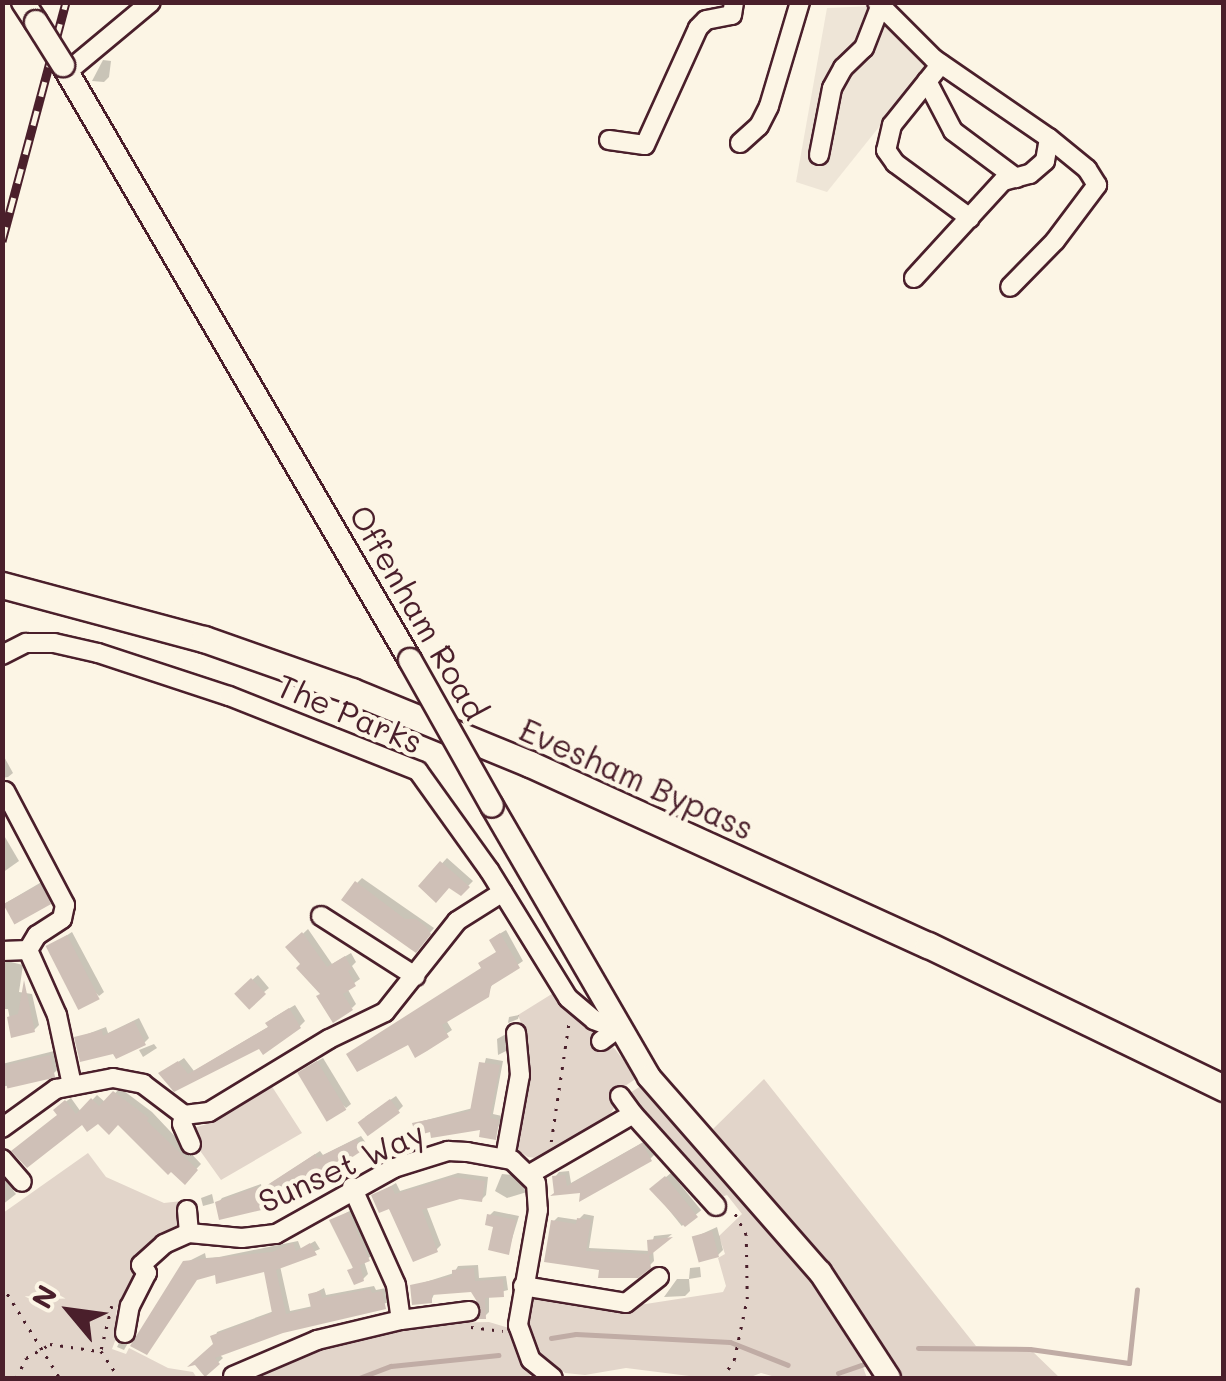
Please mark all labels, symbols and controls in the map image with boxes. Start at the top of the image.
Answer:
street label: Offenham Road [342,498,496,726]
street label: The Parks [272,665,428,761]
street label: Evesham Bypass [514,709,760,847]
street label: Sunset Way [252,1112,430,1220]
north arrow [20,1261,120,1361]
text: N [23,1278,65,1314]

